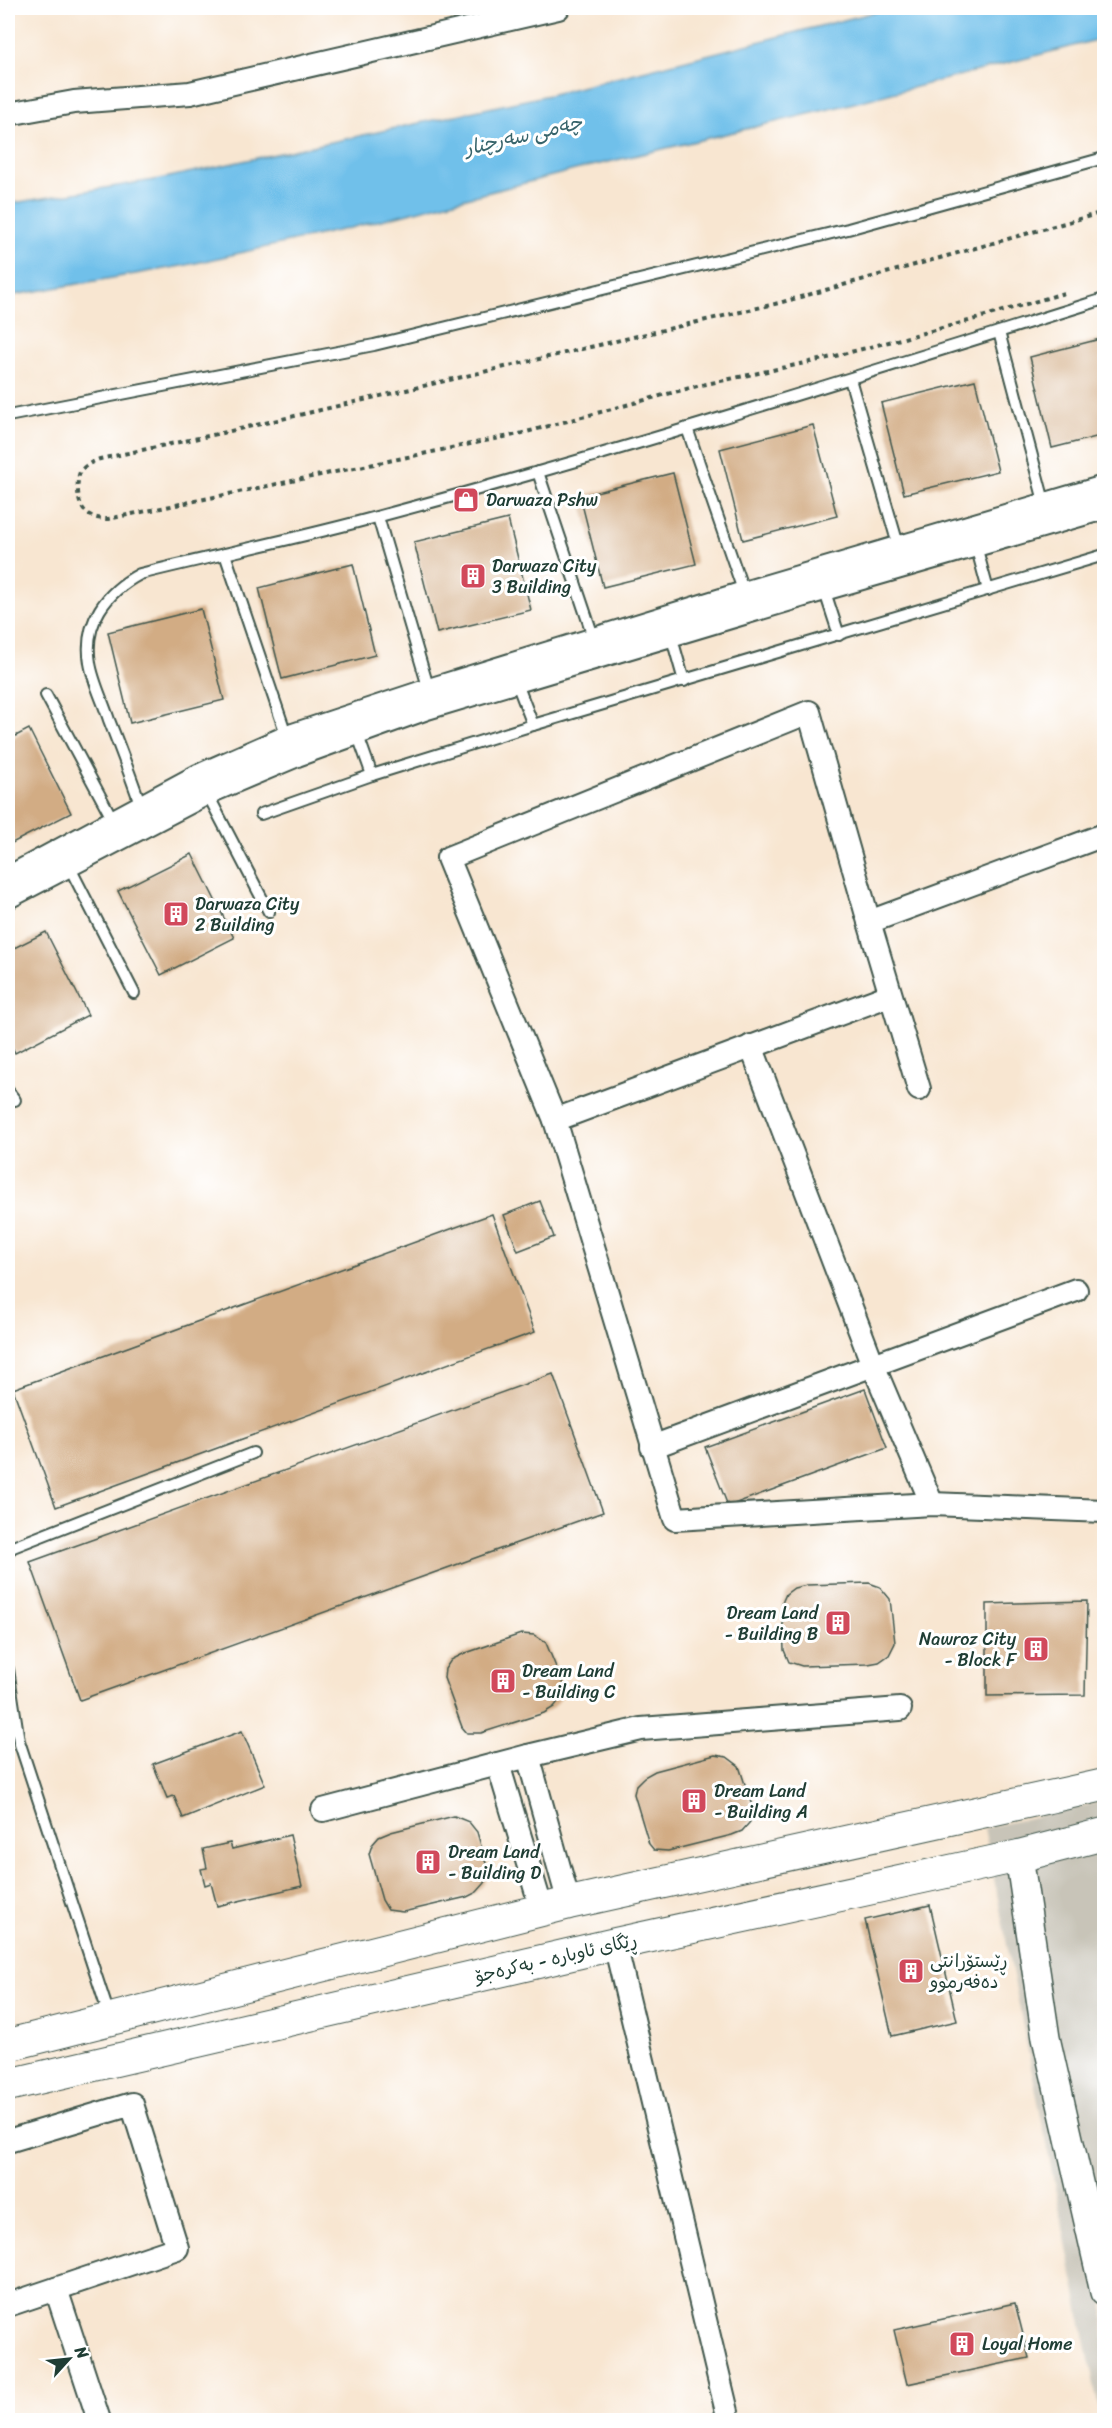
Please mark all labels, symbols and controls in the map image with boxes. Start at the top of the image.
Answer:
water label: چەمی سەرچنار [459,105,586,167]
place label: Darwaza Pshw [486,484,599,516]
shop icon: Darwaza Pshw [451,485,481,515]
place label: Darwaza City 3 Building [492,550,597,603]
building icon: Darwaza City 3 Building [458,561,488,591]
place label: Darwaza City 2 Building [195,888,300,941]
building icon: Darwaza City 2 Building [161,899,191,929]
place label: Dream Land - Building B [725,1597,819,1650]
building icon: Dream Land - Building B [823,1608,853,1638]
place label: Nawroz City - Block F [919,1623,1017,1676]
building icon: Nawroz City - Block F [1021,1634,1051,1664]
place label: Dream Land - Building C [522,1655,616,1708]
building icon: Dream Land - Building C [488,1666,518,1696]
place label: Dream Land - Building A [714,1775,808,1828]
building icon: Dream Land - Building A [679,1786,709,1816]
place label: Dream Land - Building D [448,1836,541,1889]
building icon: Dream Land - Building D [413,1847,443,1877]
street label: ڕێگای ئاوبارە - بەکرەجۆ [470,1924,640,1993]
place label: ڕێستۆرانتی دەفەرموو [928,1945,1008,1998]
building icon: ڕێستۆرانتی دەفەرموو [896,1956,926,1986]
place label: Loyal Home [982,2328,1072,2360]
north arrow [39,2329,99,2389]
building icon: Loyal Home [947,2329,977,2359]
text: N [66,2340,98,2365]

